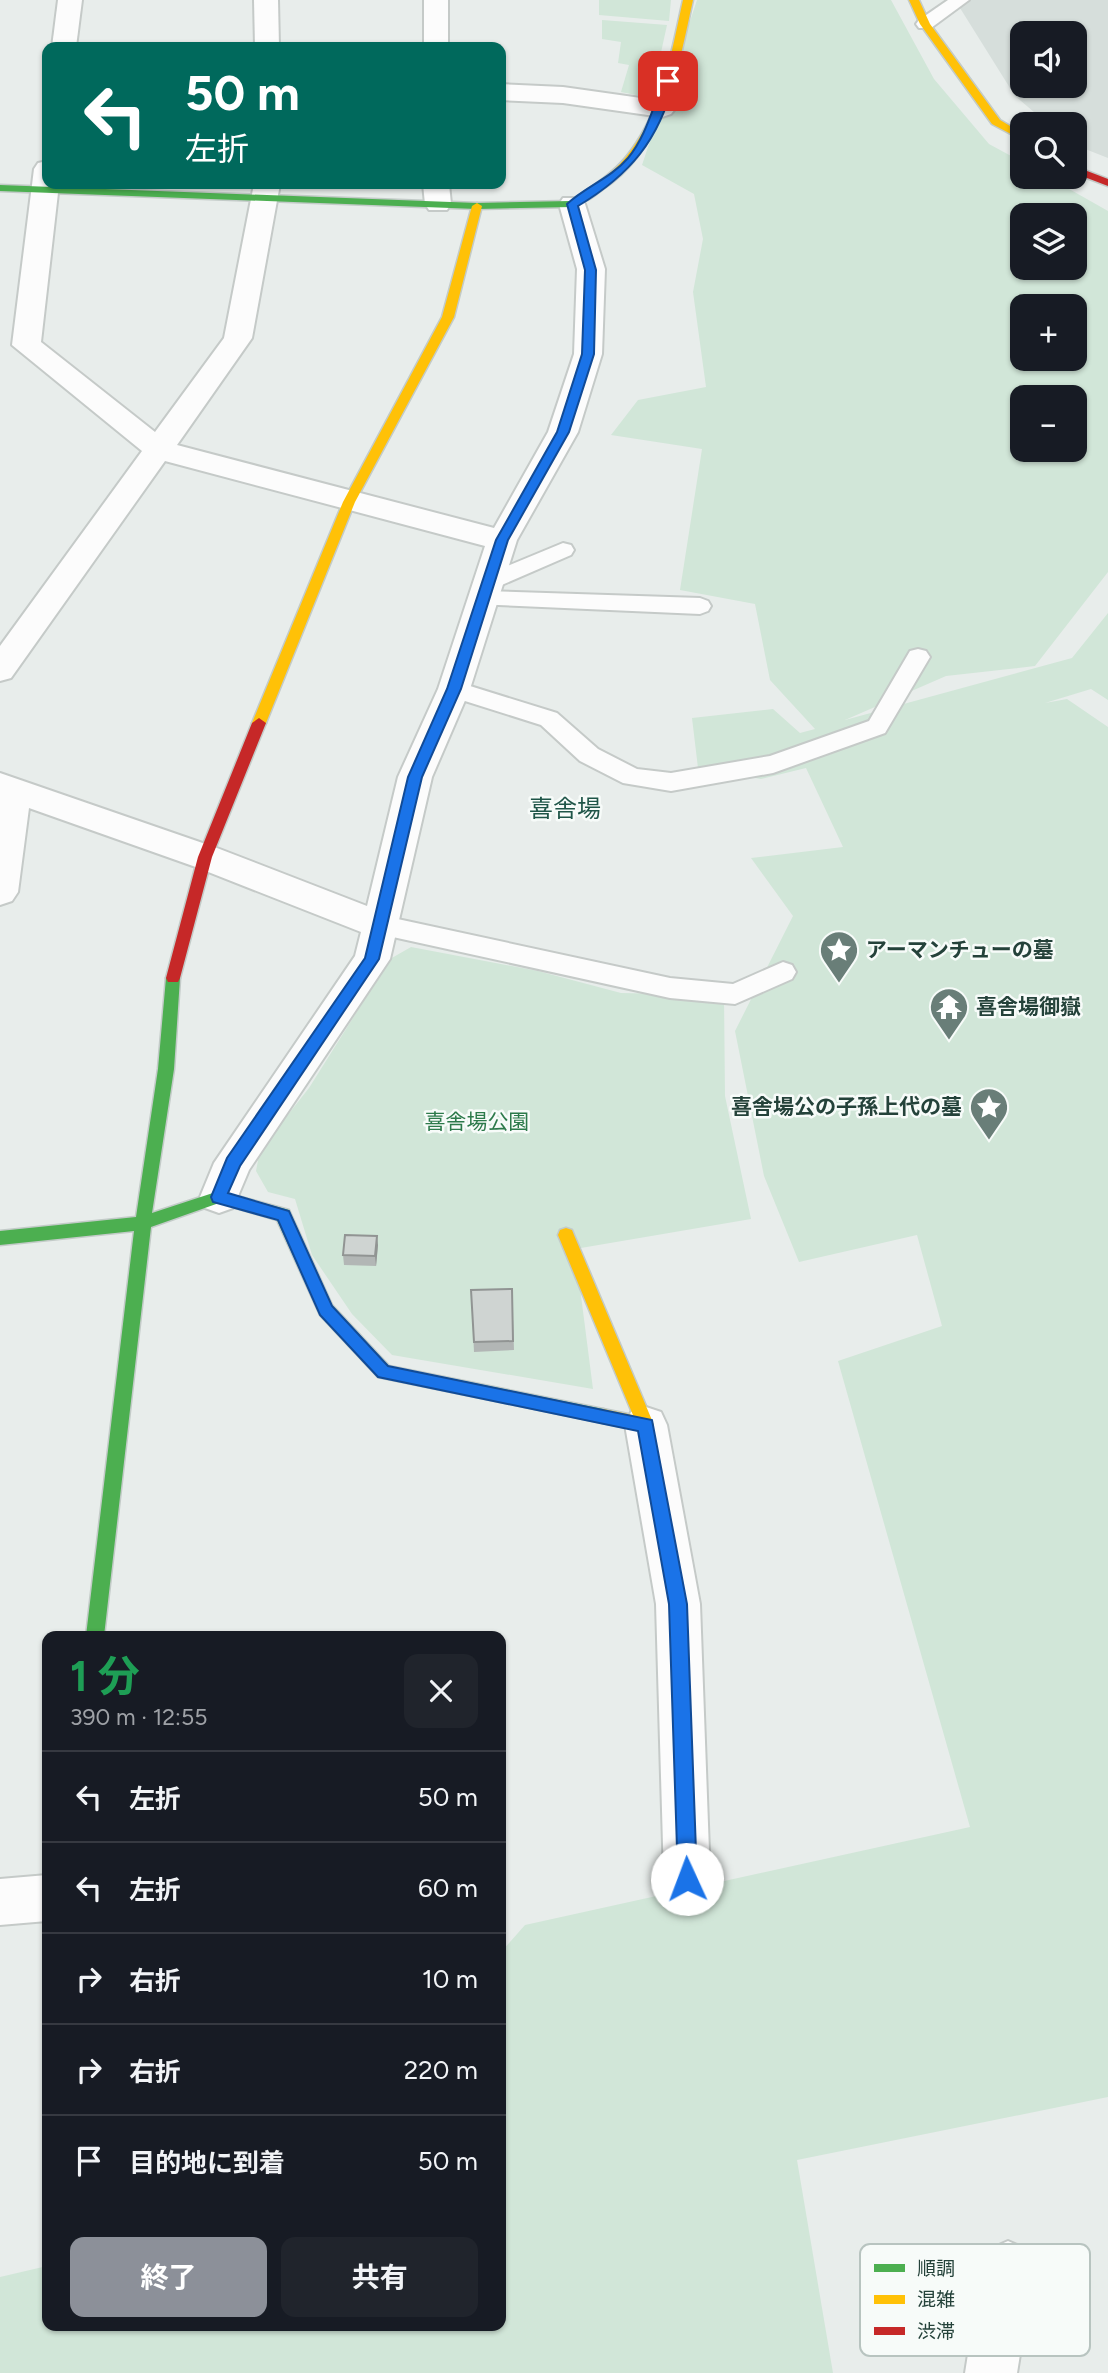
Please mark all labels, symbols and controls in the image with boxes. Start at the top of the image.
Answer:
map controls [1010,21,1087,462]
button: sound [1010,21,1087,98]
pin [638,51,698,111]
icon: arrive [649,62,687,100]
text: 50 m [185,63,300,122]
icon: left [70,70,161,161]
button: search [1010,112,1087,189]
text: 左折 [185,130,249,168]
button: layers [1010,203,1087,280]
button: + [1010,294,1087,371]
button: − [1010,385,1087,462]
district label: 喜舎場 [529,794,601,823]
place icon: アーマンチューの墓 [818,929,860,984]
place label: アーマンチューの墓 [866,937,1054,962]
temple icon: 喜舎場御嶽 [928,986,970,1041]
place label: 喜舎場御嶽 [976,994,1081,1019]
place icon: 喜舎場公の子孫上代の墓 [968,1086,1010,1141]
place label: 喜舎場公の子孫上代の墓 [731,1094,962,1119]
park label: 喜舎場公園 [425,1109,530,1134]
text: 1 分 [70,1651,140,1702]
button: close [404,1654,478,1728]
text: 390 m · 12:55 [70,1703,207,1731]
icon: left [70,1778,108,1816]
text: 50 m [418,1781,478,1813]
text: 左折 [129,1783,181,1815]
position arrow [650,1842,724,1916]
icon: left [70,1869,108,1907]
text: 60 m [418,1872,478,1904]
text: 左折 [129,1874,181,1906]
icon: right [70,1960,108,1998]
text: 10 m [422,1963,478,1995]
text: 右折 [129,1965,181,1997]
icon: right [70,2051,108,2089]
text: 220 m [404,2054,478,2086]
text: 右折 [129,2056,181,2088]
icon: arrive [70,2142,108,2180]
text: 50 m [418,2145,478,2177]
text: 目的地に到着 [129,2147,285,2179]
button: 終了 [70,2237,267,2317]
button: 共有 [281,2237,478,2317]
legend [860,2244,1090,2356]
text: 順調 [917,2257,955,2280]
text: 混雑 [917,2288,955,2311]
text: 渋滞 [917,2320,955,2343]

